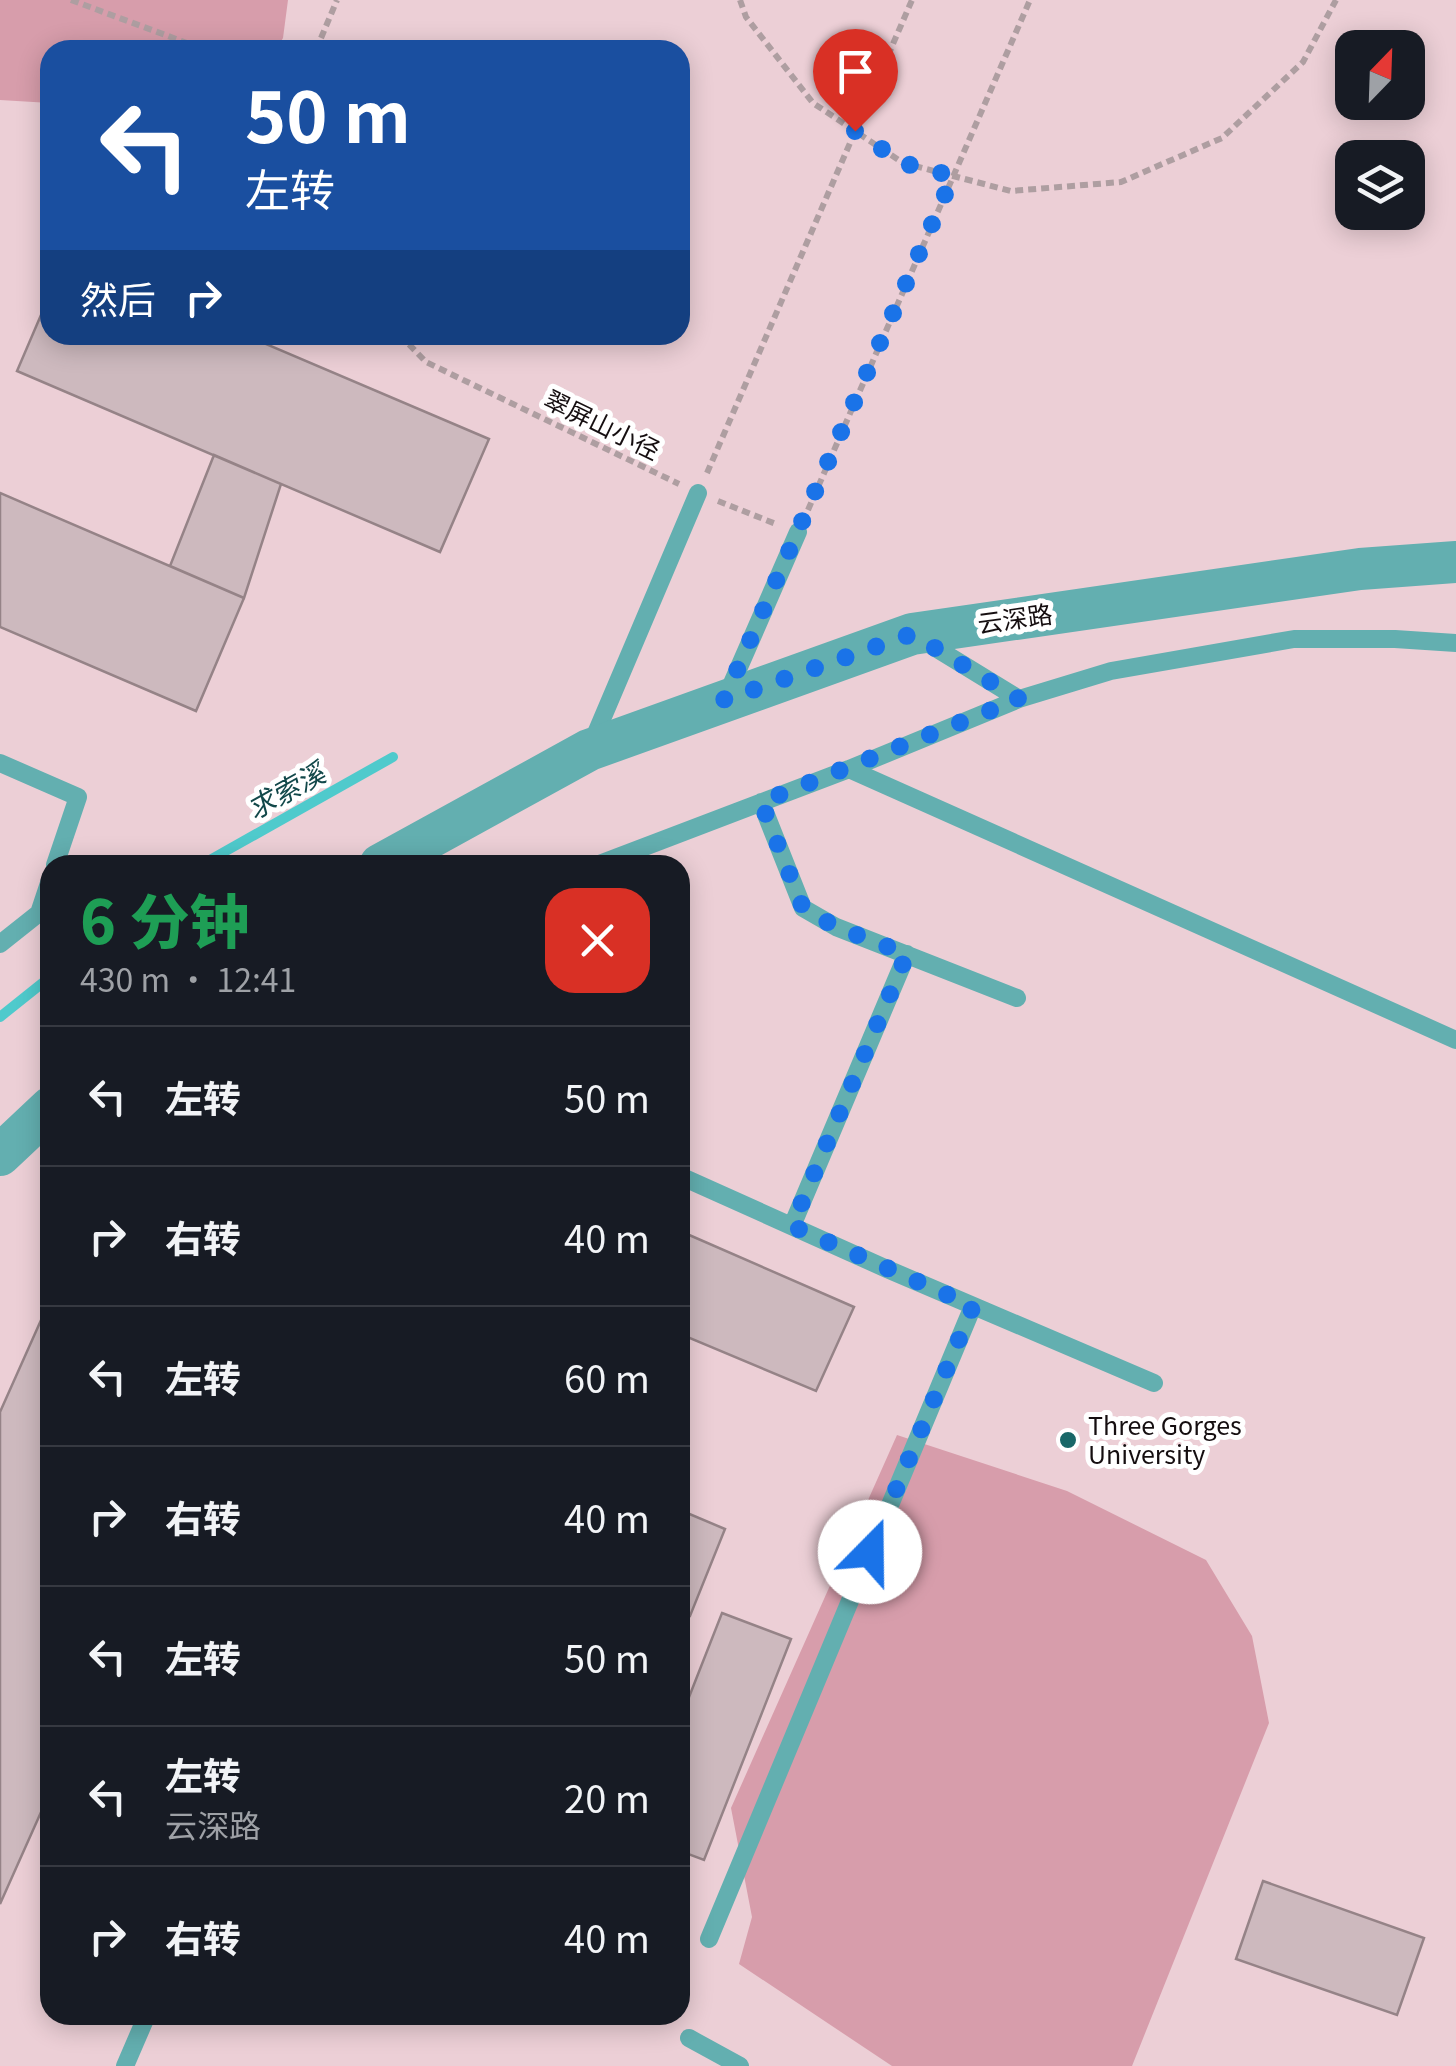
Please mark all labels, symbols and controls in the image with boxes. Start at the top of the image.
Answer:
pin [813,29,898,132]
north arrow [1335,30,1425,120]
map controls [1335,30,1425,230]
icon: arrive [828,44,883,99]
text: 50 m [245,62,411,163]
icon: left [80,80,210,210]
button: layers [1335,140,1425,230]
text: 左转 [245,155,335,220]
text: 然后 [80,270,156,325]
icon: right [176,270,231,325]
street label: 翠屏山小径 [539,380,667,467]
street label: 云深路 [975,594,1054,640]
water label: 求索溪 [239,750,334,827]
text: 6 分钟 [80,874,250,961]
button: close [545,888,650,993]
text: 430 m · 12:41 [80,955,296,1001]
icon: left [80,1069,135,1124]
text: 左转 [165,1069,241,1124]
text: 50 m [564,1069,650,1124]
icon: right [80,1209,135,1264]
text: 右转 [165,1209,241,1264]
text: 40 m [564,1209,650,1264]
icon: left [80,1349,135,1404]
text: 左转 [165,1349,241,1404]
text: 60 m [564,1349,650,1404]
place label: Three Gorges University [1088,1406,1242,1471]
marker: Three Gorges University [1057,1429,1079,1451]
icon: right [80,1489,135,1544]
text: 右转 [165,1489,241,1544]
text: 40 m [564,1489,650,1544]
position arrow [818,1500,922,1604]
icon: left [80,1629,135,1684]
text: 左转 [165,1629,241,1684]
text: 50 m [564,1629,650,1684]
text: 左转 [165,1746,241,1801]
icon: left [80,1769,135,1824]
text: 20 m [564,1769,650,1824]
text: 云深路 [165,1801,261,1847]
icon: right [80,1909,135,1964]
text: 右转 [165,1909,241,1964]
text: 40 m [564,1909,650,1964]

